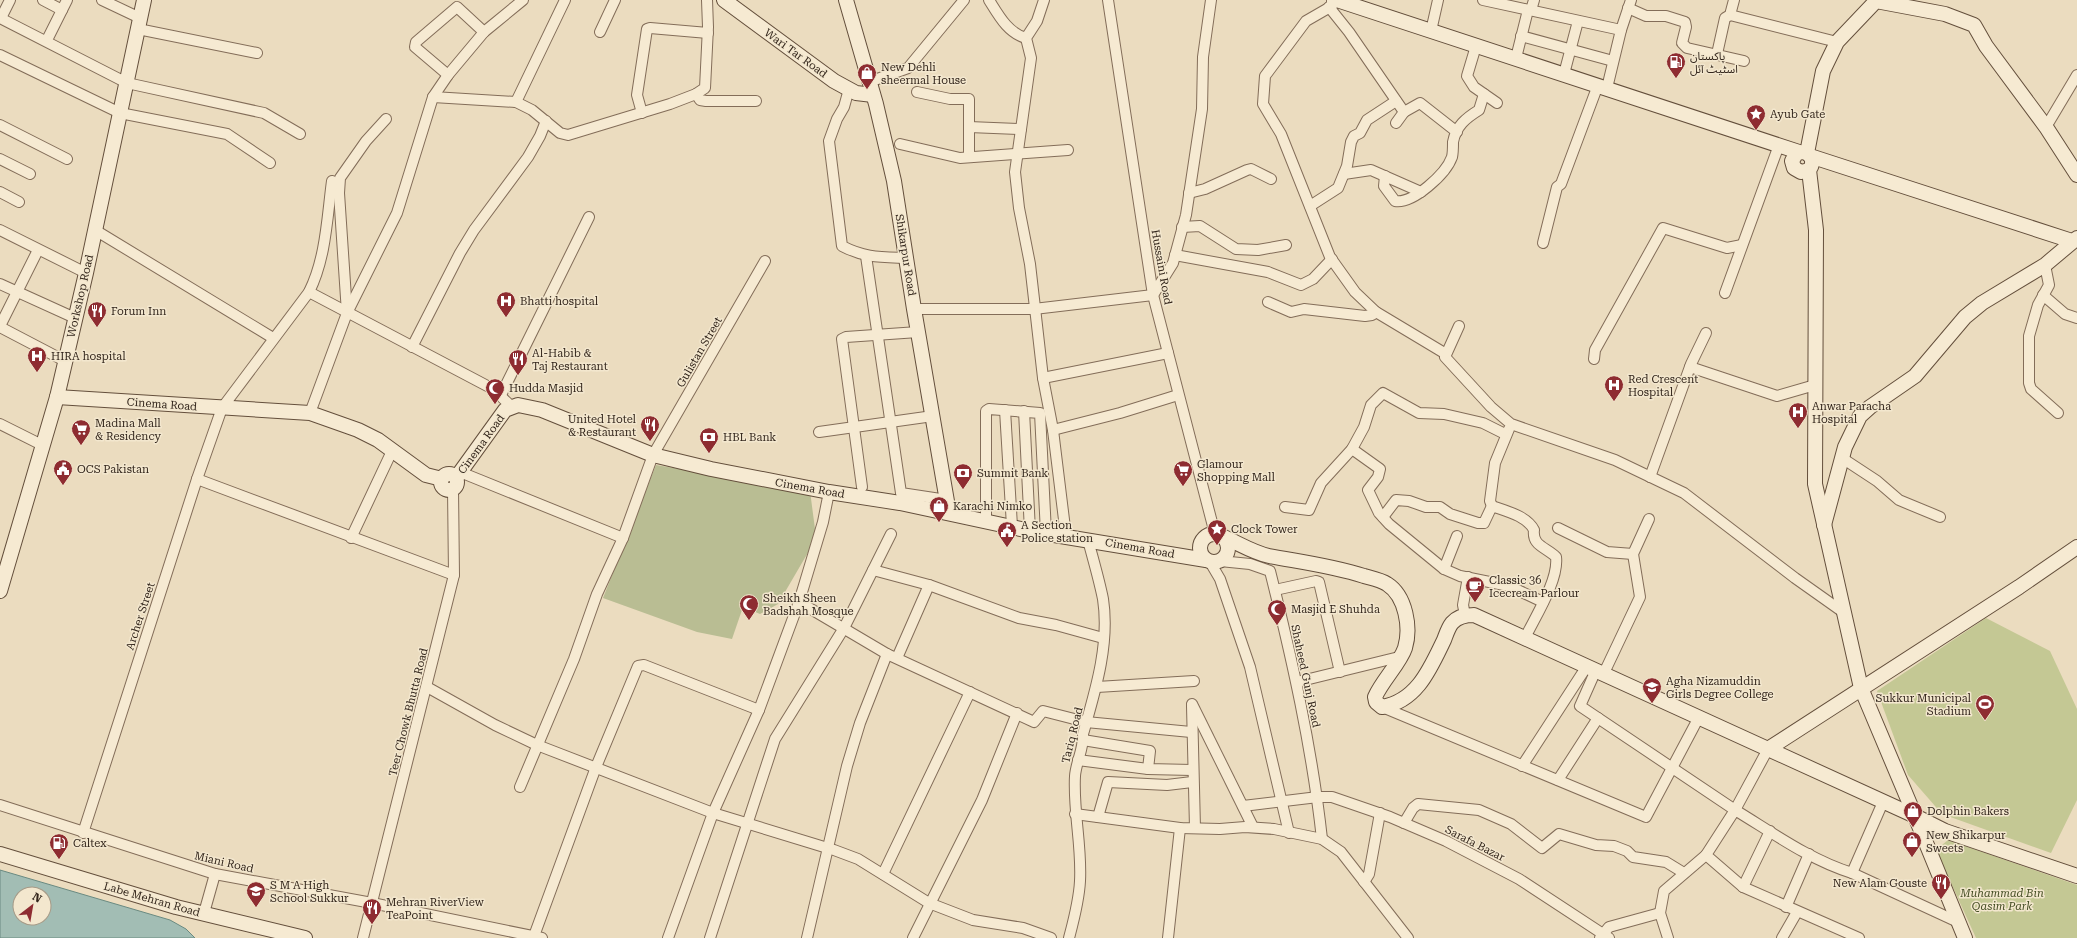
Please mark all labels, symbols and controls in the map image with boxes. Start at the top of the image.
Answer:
street label: Wari Tar Road [762,26,830,81]
place label: پاکستان اسٹیٹ آئل [1690,50,1738,76]
fuel station icon: پاکستان اسٹیٹ آئل [1665,51,1687,79]
place label: New Dehli sheermal House [881,61,966,87]
shop icon: New Dehli sheermal House [856,62,878,90]
place icon: Ayub Gate [1745,103,1767,131]
place label: Ayub Gate [1770,108,1825,121]
street label: Shikarpur Road [893,213,918,297]
street label: Hussaini Road [1148,228,1175,306]
street label: Workshop Road [65,253,96,339]
hospital icon: Bhatti hospital [495,290,517,318]
place label: Bhatti hospital [520,295,599,308]
restaurant icon: Forum Inn [86,300,108,328]
place label: Forum Inn [111,305,166,318]
street label: Gulistan Street [674,315,725,390]
hospital icon: HIRA hospital [26,345,48,373]
place label: Al-Habib & Taj Restaurant [532,347,608,373]
restaurant icon: Al-Habib & Taj Restaurant [507,348,529,376]
place label: HIRA hospital [51,350,126,363]
place label: Red Crescent Hospital [1628,373,1698,399]
hospital icon: Red Crescent Hospital [1603,374,1625,402]
mosque icon: Hudda Masjid [484,377,506,405]
place label: Hudda Masjid [509,382,583,395]
street label: Cinema Road [126,396,198,413]
place label: Anwar Paracha Hospital [1812,400,1891,426]
hospital icon: Anwar Paracha Hospital [1787,401,1809,429]
street label: Cinema Road [455,412,507,477]
place label: United Hotel & Restaurant [568,413,637,439]
restaurant icon: United Hotel & Restaurant [639,414,661,442]
place label: Madina Mall & Residency [95,417,162,443]
supermarket icon: Madina Mall & Residency [70,418,92,446]
bank icon: HBL Bank [698,426,720,454]
place label: HBL Bank [723,431,776,444]
public building icon: OCS Pakistan [52,458,74,486]
place label: Glamour Shopping Mall [1197,458,1275,484]
supermarket icon: Glamour Shopping Mall [1172,459,1194,487]
bank icon: Summit Bank [952,462,974,490]
place label: OCS Pakistan [77,463,149,476]
place label: Summit Bank [977,467,1048,480]
street label: Cinema Road [774,476,846,501]
shop icon: Karachi Nimko [928,495,950,523]
place label: Karachi Nimko [953,500,1032,513]
place icon: Clock Tower [1206,518,1228,546]
place label: A Section Police station [1021,519,1093,545]
public building icon: A Section Police station [996,520,1018,548]
place label: Clock Tower [1231,523,1298,536]
street label: Cinema Road [1104,536,1176,561]
place label: Classic 36 Icecream Parlour [1489,574,1580,600]
cafe icon: Classic 36 Icecream Parlour [1464,575,1486,603]
street label: Archer Street [123,581,158,652]
place label: Sheikh Sheen Badshah Mosque [763,592,854,618]
mosque icon: Sheikh Sheen Badshah Mosque [738,593,760,621]
mosque icon: Masjid E Shuhda [1266,598,1288,626]
place label: Masjid E Shuhda [1291,603,1380,616]
street label: Shaheed Gunj Road [1288,623,1323,729]
street label: Teer Chowk Bhutta Road [386,647,431,778]
place label: Agha Nizamuddin Girls Degree College [1666,675,1774,701]
school or university icon: Agha Nizamuddin Girls Degree College [1641,676,1663,704]
place label: Sukkur Municipal Stadium [1876,692,1972,718]
sports icon: Sukkur Municipal Stadium [1974,693,1996,721]
street label: Tariq Road [1059,706,1086,765]
shop icon: Dolphin Bakers [1902,800,1924,828]
place label: Dolphin Bakers [1927,805,2009,818]
street label: Sarafa Bazar [1443,823,1507,864]
place label: New Shikarpur Sweets [1926,829,2006,855]
shop icon: New Shikarpur Sweets [1901,830,1923,858]
fuel station icon: Caltex [48,832,70,860]
place label: Caltex [73,837,107,850]
street label: Miani Road [193,849,255,876]
restaurant icon: New Alam Gouste [1930,872,1952,900]
place label: New Alam Gouste [1833,877,1927,890]
place label: S M A High School Sukkur [270,879,349,905]
street label: Labe Mehran Road [102,880,201,919]
school or university icon: S M A High School Sukkur [245,880,267,908]
north arrow [12,886,52,926]
park label: Muhammad Bin Qasim Park [1959,887,2044,913]
text: N [30,890,44,906]
place label: Mehran RiverView TeaPoint [386,896,485,922]
restaurant icon: Mehran RiverView TeaPoint [361,897,383,925]

